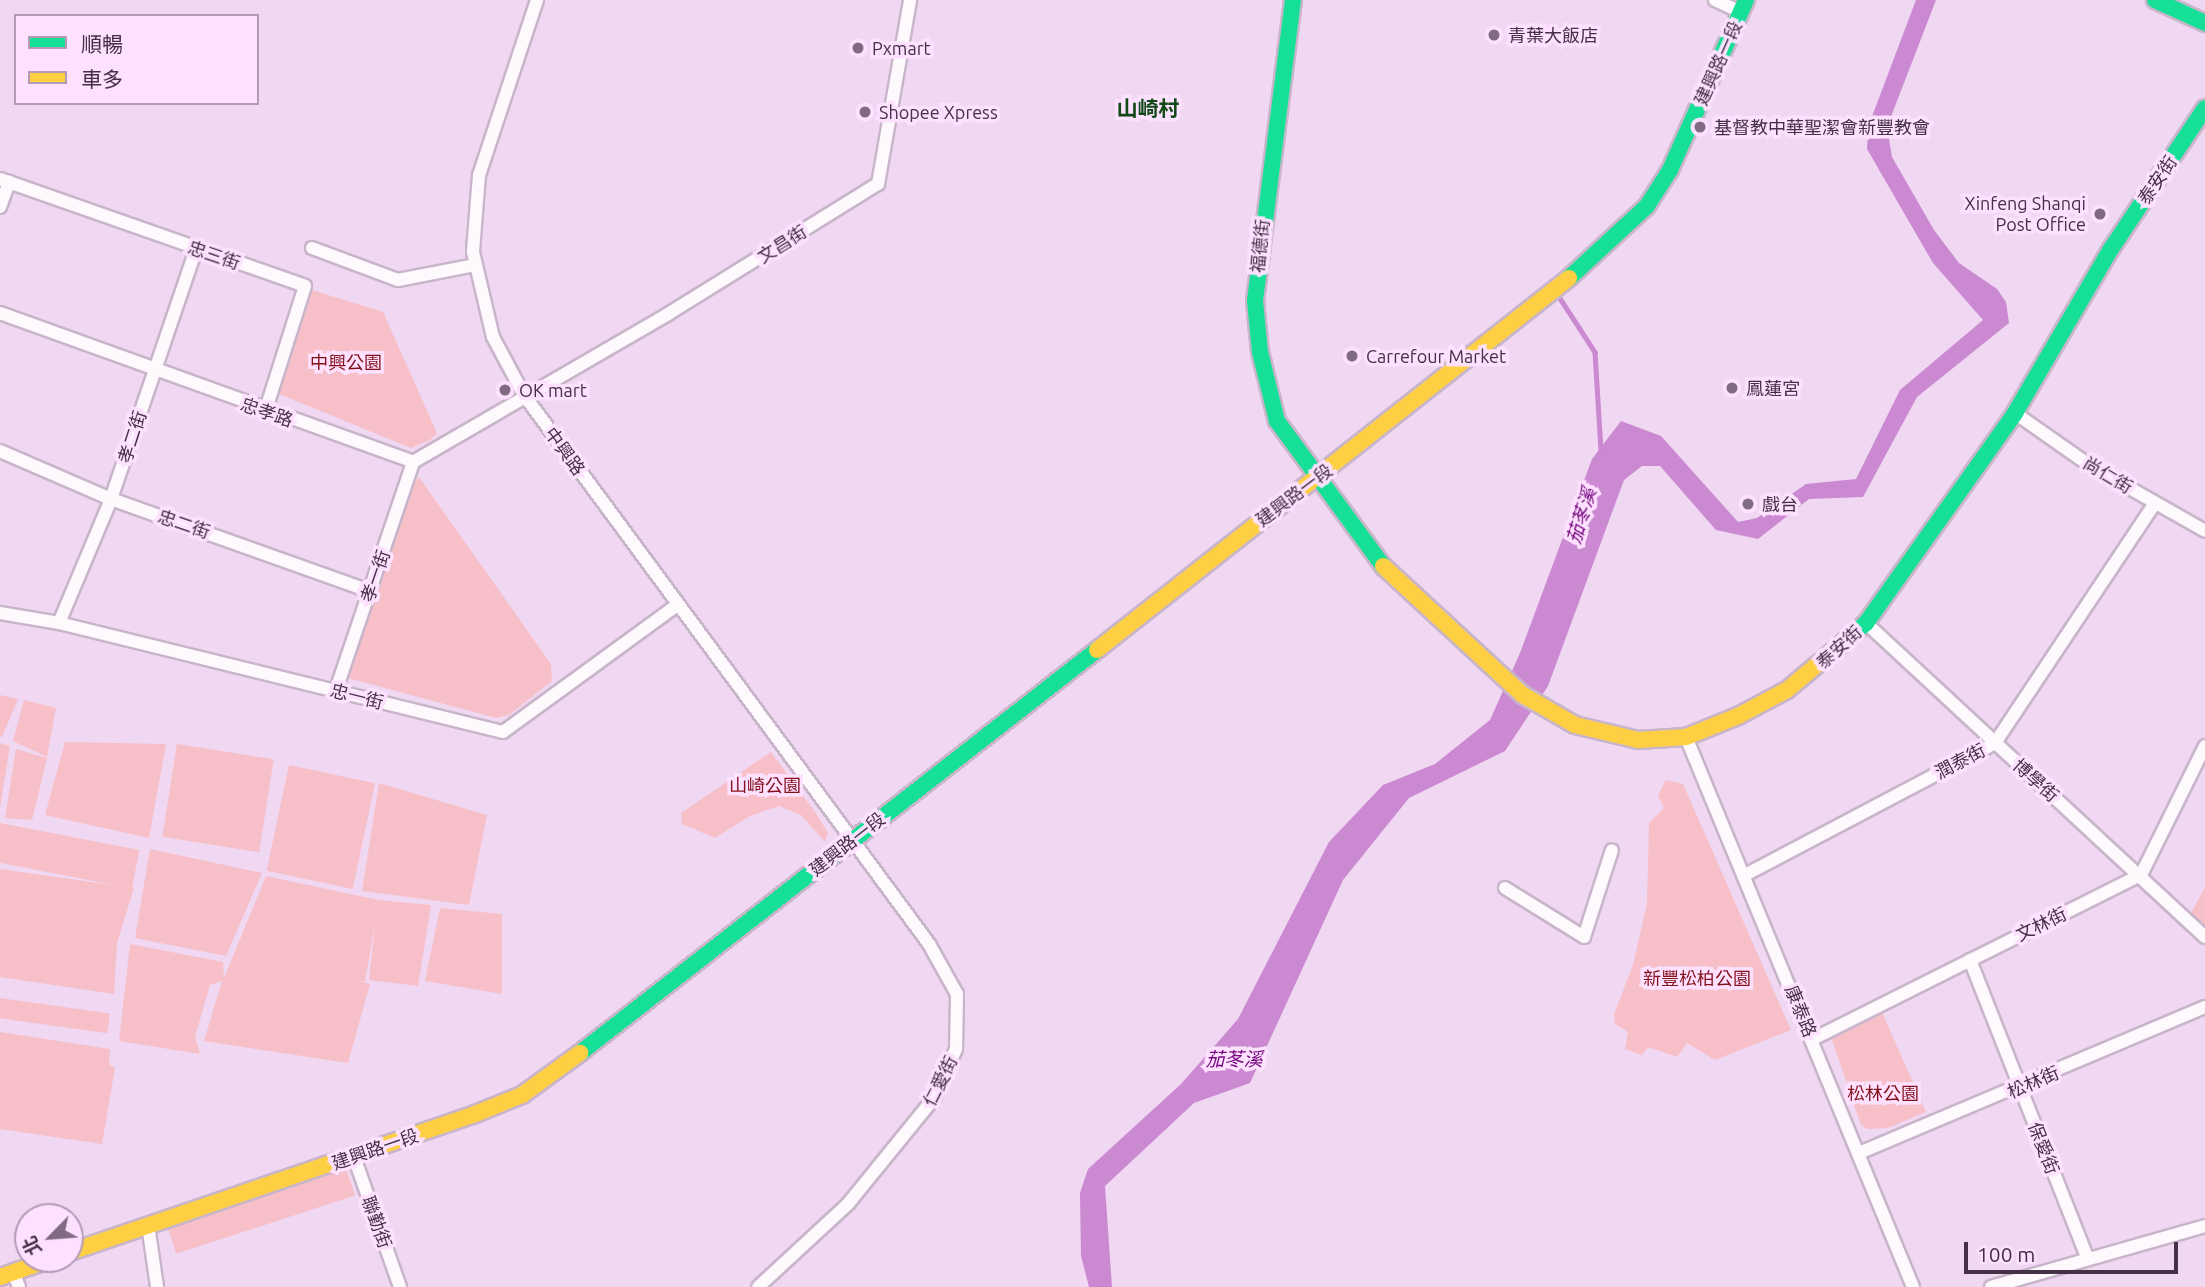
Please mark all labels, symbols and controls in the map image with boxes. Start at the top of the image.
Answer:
legend [14,14,259,105]
street label: 建興路一段 [1690,17,1746,109]
place label: 青葉大飯店 [1508,24,1598,46]
marker: 青葉大飯店 [1486,27,1502,43]
text: 順暢 [81,32,123,56]
place label: Pxmart [872,37,931,59]
marker: Pxmart [850,40,866,56]
text: 車多 [81,67,123,91]
district label: 山崎村 [1117,95,1179,121]
place label: Shopee Xpress [879,101,998,123]
marker: Shopee Xpress [857,104,873,120]
place label: 基督教中華聖潔會新豐教會 [1714,116,1930,138]
marker: 基督教中華聖潔會新豐教會 [1692,119,1708,135]
street label: 泰安街 [2133,152,2181,208]
place label: Xinfeng Shanqi Post Office [1965,193,2086,235]
marker: Xinfeng Shanqi Post Office [2092,206,2108,222]
street label: 福德街 [1246,218,1274,274]
street label: 文昌街 [753,221,811,267]
street label: 忠三街 [185,236,243,274]
place label: Carrefour Market [1366,345,1506,367]
marker: Carrefour Market [1344,348,1360,364]
park label: 中興公園 [310,351,382,373]
place label: 鳳蓮宮 [1746,377,1800,399]
place label: OK mart [519,379,587,401]
marker: 鳳蓮宮 [1724,380,1740,396]
marker: OK mart [497,382,513,398]
street label: 忠孝路 [238,393,296,431]
street label: 孝二街 [113,408,151,466]
street label: 中興路 [540,423,590,479]
street label: 尚仁街 [2079,452,2137,498]
street label: 建興路一段 [1252,459,1336,531]
water label: 茄苳溪 [1563,485,1601,547]
place label: 戲台 [1762,493,1798,515]
marker: 戲台 [1740,496,1756,512]
street label: 忠二街 [155,505,213,543]
street label: 孝一街 [356,547,394,605]
street label: 泰安街 [1812,621,1866,673]
street label: 忠一街 [328,679,386,713]
street label: 潤泰街 [1931,739,1989,783]
street label: 博學街 [2009,754,2063,806]
park label: 山崎公園 [729,774,801,796]
street label: 建興路一段 [805,808,889,880]
street label: 文林街 [2012,902,2070,946]
park label: 新豐松柏公園 [1643,967,1751,989]
street label: 康泰路 [1781,982,1821,1040]
water label: 茄苳溪 [1206,1049,1262,1071]
street label: 仁愛街 [918,1052,962,1110]
street label: 松林街 [2004,1062,2062,1102]
park label: 松林公園 [1847,1082,1919,1104]
street label: 保愛街 [2024,1119,2064,1177]
street label: 建興路一段 [329,1124,421,1174]
street label: 聯勤街 [358,1193,396,1251]
north arrow [14,1203,84,1273]
scale bar [1967,1228,2180,1272]
text: 北 [18,1233,46,1259]
text: 100 m [1977,1242,2035,1266]

